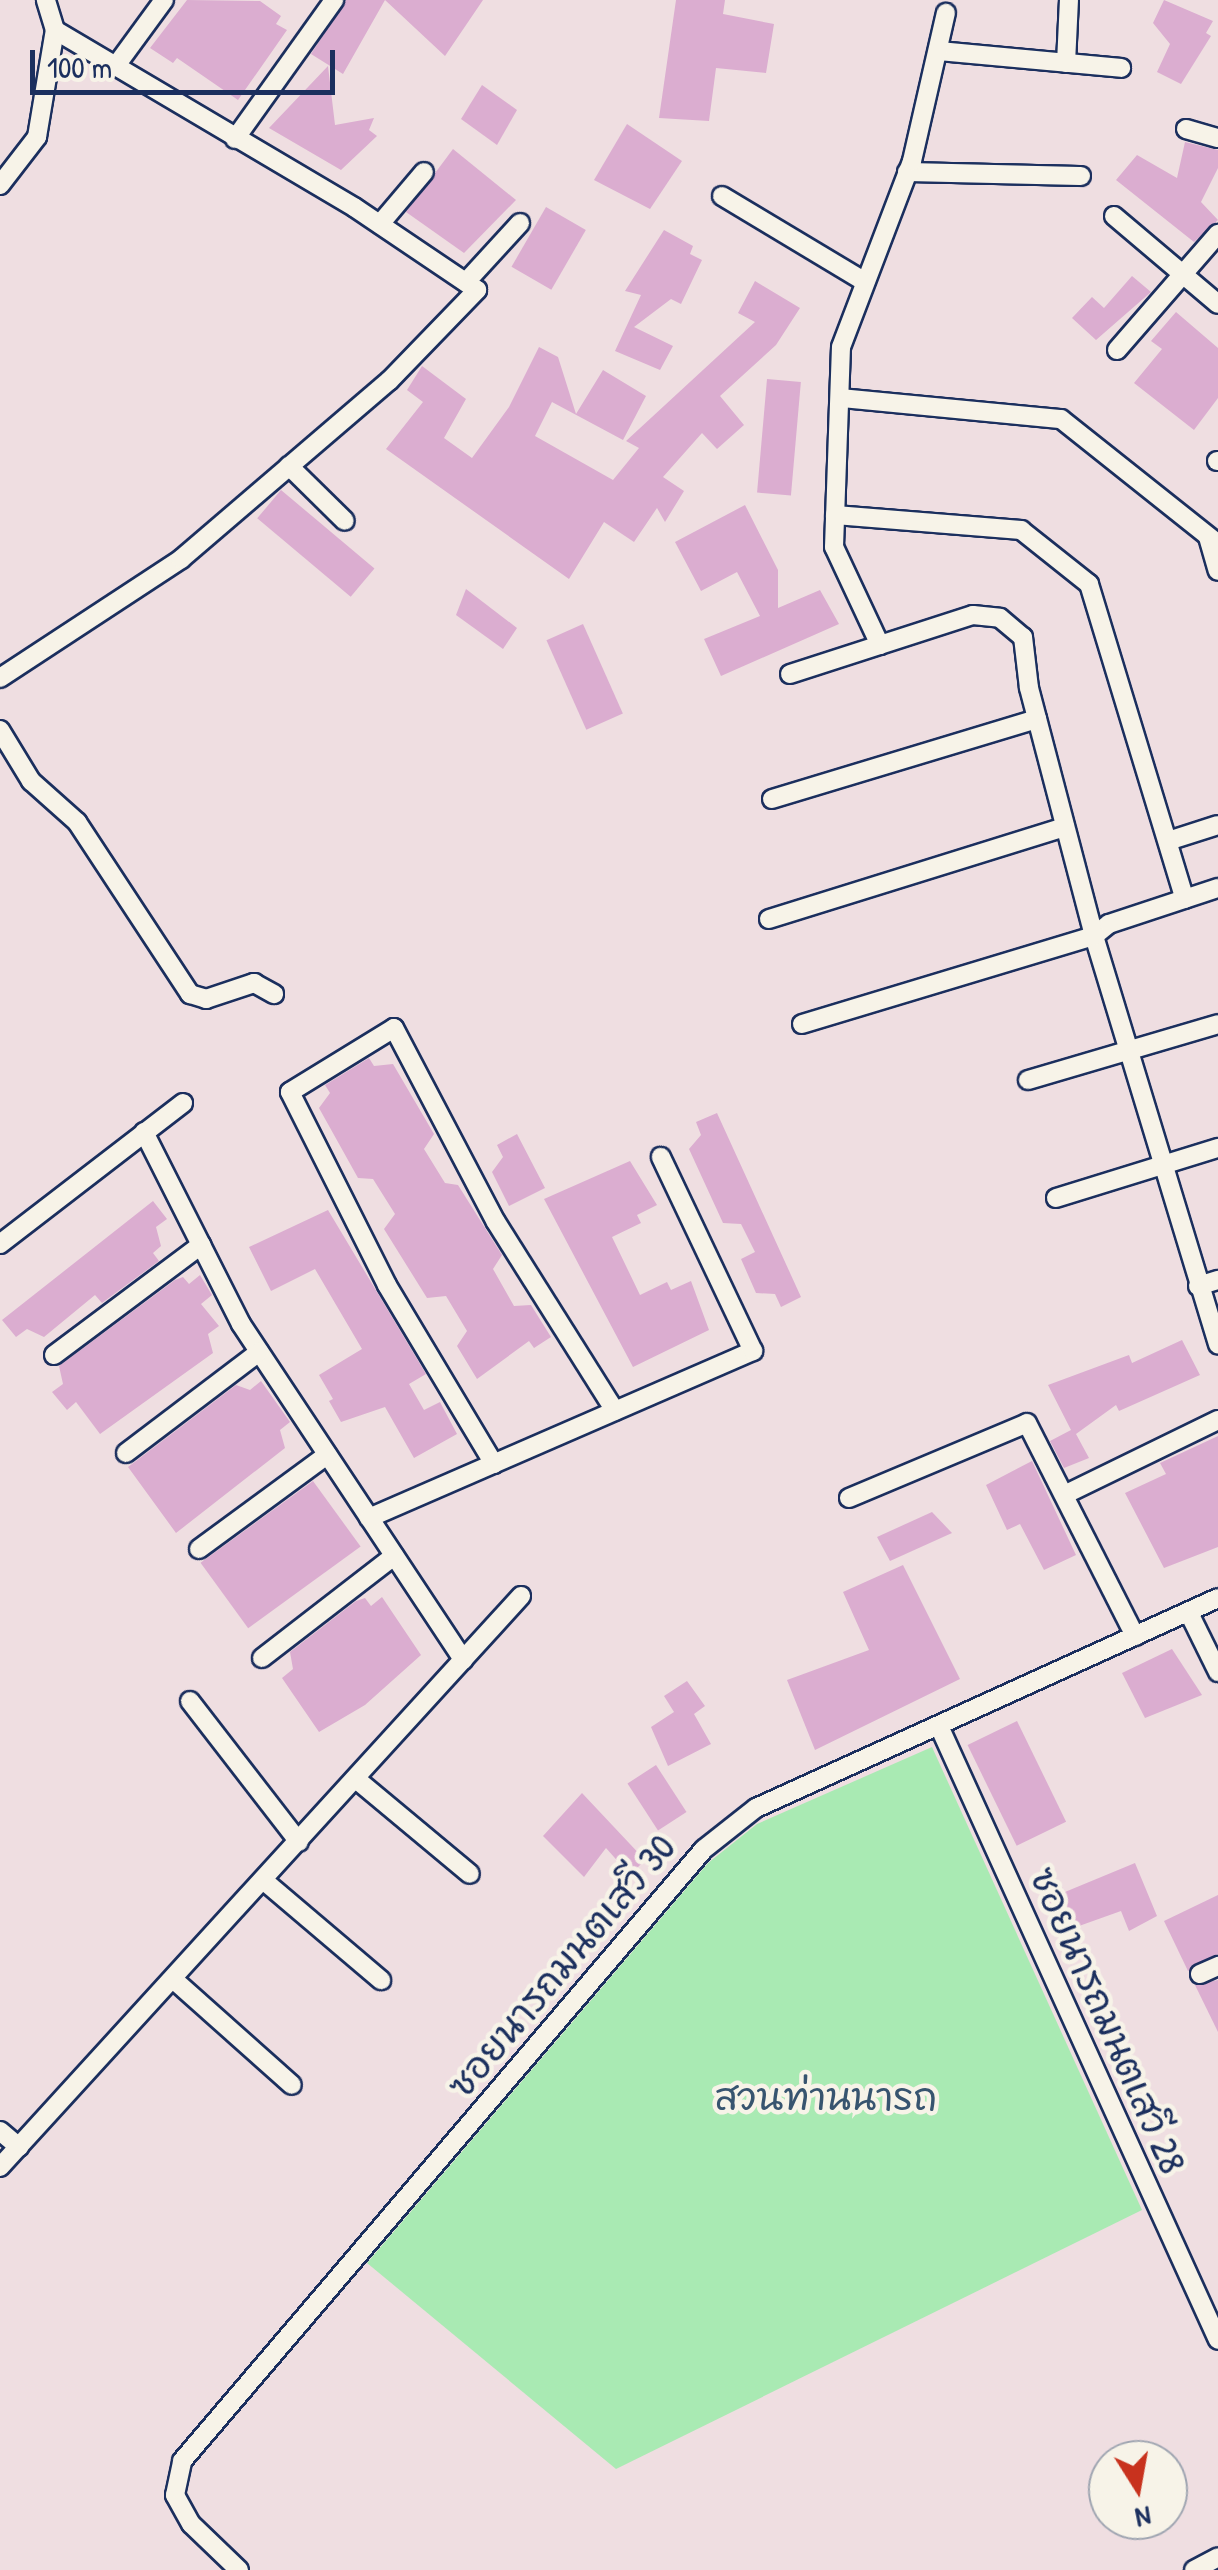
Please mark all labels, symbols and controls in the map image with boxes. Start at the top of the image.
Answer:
scale bar [35,30,340,92]
text: 100 m [47,47,112,87]
street label: ซอยนารถมนตเสวี 30 [437,1825,685,2107]
street label: ซอยนารถมนตเสวี 28 [1020,1860,1196,2180]
park label: สวนท่านนารถ [715,2074,937,2120]
north arrow [1088,2440,1188,2540]
text: N [1132,2497,1154,2538]

